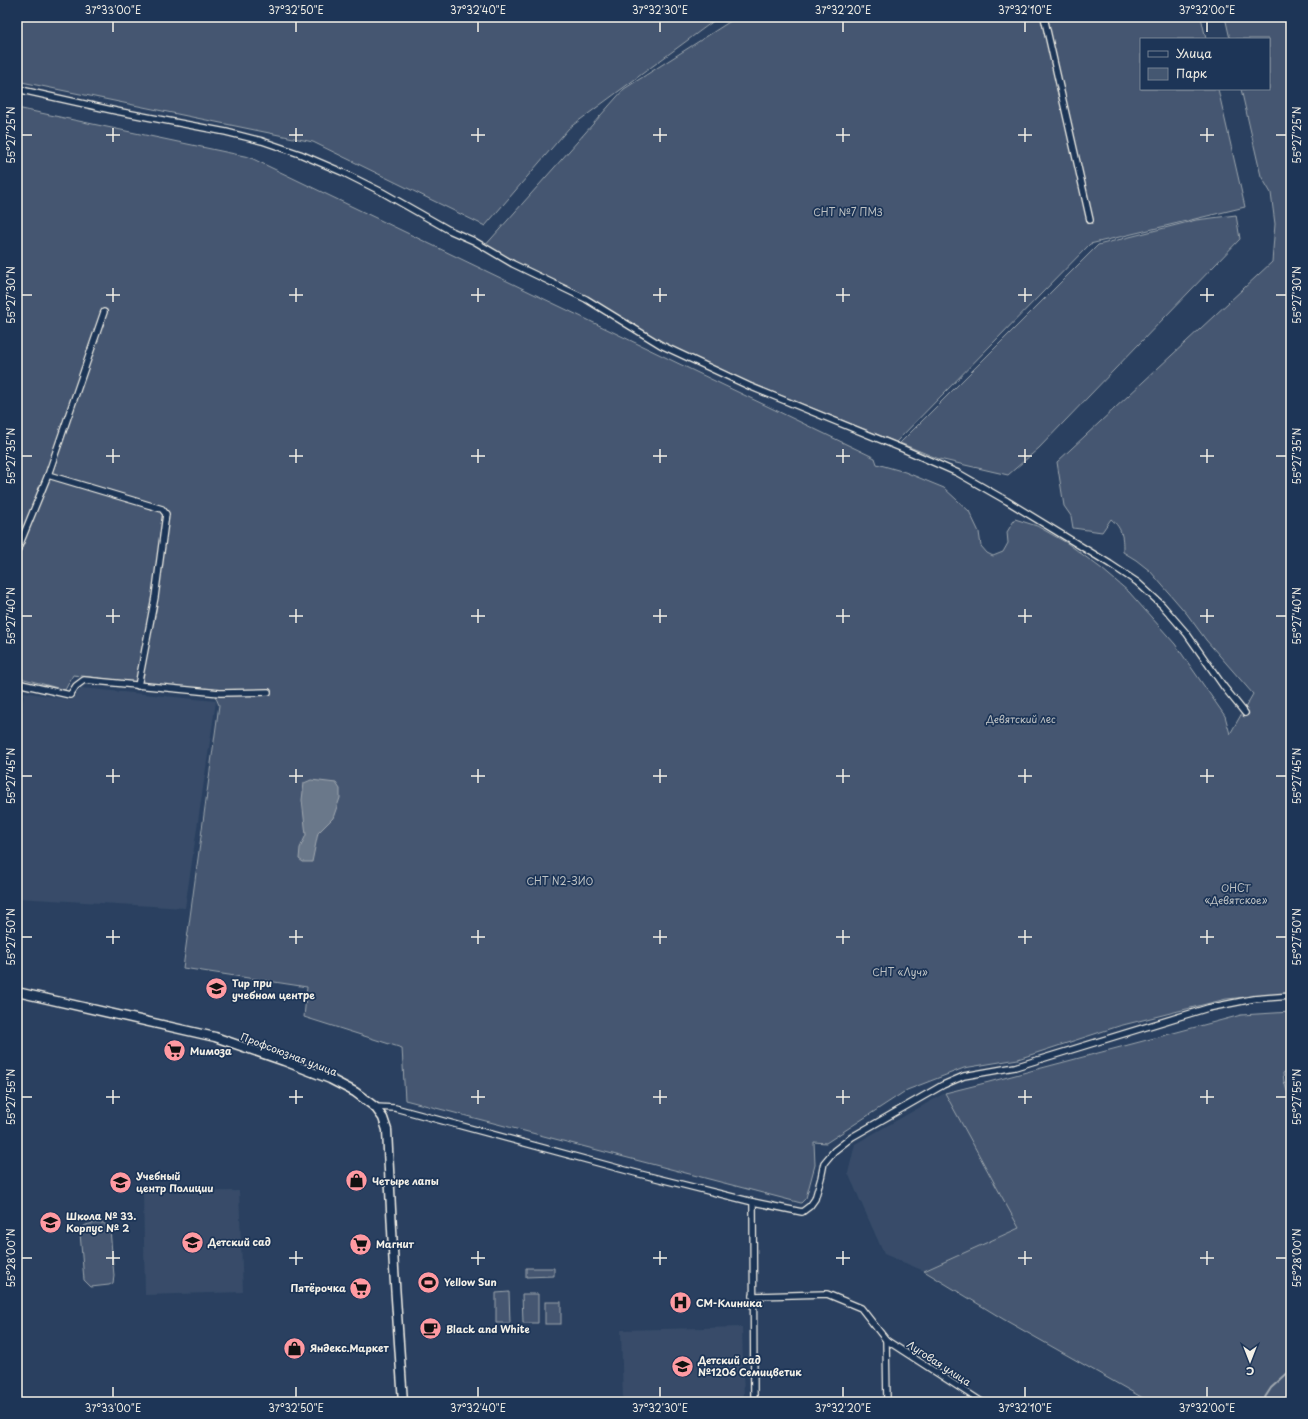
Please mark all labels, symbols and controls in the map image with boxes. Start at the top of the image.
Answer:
text: 37°33'00"E [85,2,141,17]
text: 37°32'50"E [268,2,324,17]
text: 37°32'40"E [450,2,506,17]
text: 37°32'30"E [632,2,688,17]
text: 37°32'20"E [815,2,871,17]
text: 37°32'10"E [998,2,1052,17]
text: 37°32'00"E [1179,2,1235,17]
legend [1140,38,1270,90]
text: Улица [1176,44,1212,62]
text: Парк [1176,64,1208,82]
text: 55°27'25"N [3,106,18,164]
text: 55°27'25"N [1289,106,1304,164]
park label: СНТ №7 ПМЗ [813,204,883,219]
text: 55°27'30"N [3,266,18,324]
text: 55°27'30"N [1289,266,1304,324]
text: 55°27'35"N [3,427,18,484]
text: 55°27'35"N [1289,427,1304,484]
text: 55°27'40"N [3,587,18,645]
text: 55°27'40"N [1289,587,1304,645]
park label: Девятский лес [985,711,1056,726]
text: 55°27'45"N [3,748,18,804]
text: 55°27'45"N [1289,748,1304,804]
park label: СНТ N2-ЗИО [526,873,594,888]
park label: ОНСТ «Девятское» [1205,880,1268,907]
text: 55°27'50"N [3,908,18,966]
text: 55°27'50"N [1289,908,1304,966]
park label: СНТ «Луч» [872,964,928,979]
place label: Тир при учебном центре [232,975,315,1002]
school or university icon: Тир при учебном центре [204,976,230,1002]
street label: Профсоюзная улица [239,1028,340,1079]
supermarket icon: Мимоза [161,1038,187,1064]
place label: Мимоза [190,1043,232,1058]
text: 55°27'55"N [3,1068,18,1125]
text: 55°27'55"N [1289,1068,1304,1125]
place label: Учебный центр Полиции [136,1168,214,1195]
shop icon: Четыре лапы [343,1168,369,1194]
school or university icon: Учебный центр Полиции [107,1169,133,1195]
place label: Четыре лапы [372,1173,439,1188]
place label: Школа № 33. Корпус № 2 [66,1208,136,1235]
school or university icon: Школа № 33. Корпус № 2 [37,1209,63,1235]
text: 55°28'00"N [3,1228,18,1288]
text: 55°28'00"N [1289,1228,1304,1288]
school or university icon: Детский сад [179,1229,205,1255]
supermarket icon: Магнит [347,1231,373,1257]
place label: Детский сад [207,1234,271,1249]
place label: Магнит [376,1236,415,1251]
sports icon: Yellow Sun [416,1269,442,1295]
place label: Yellow Sun [444,1274,497,1289]
supermarket icon: Пятёрочка [348,1275,374,1301]
place label: Пятёрочка [290,1280,346,1295]
hospital icon: СМ-Клиника [668,1290,694,1316]
place label: СМ-Клиника [696,1295,763,1310]
cafe icon: Black and White [417,1316,443,1342]
place label: Black and White [446,1321,530,1336]
shop icon: Яндекс.Маркет [282,1335,308,1361]
street label: Луговая улица [904,1336,975,1390]
place label: Яндекс.Маркет [310,1340,389,1355]
north arrow [1230,1341,1270,1381]
place label: Детский сад №1206 Семицветик [697,1352,802,1379]
school or university icon: Детский сад №1206 Семицветик [670,1353,696,1379]
text: С [1246,1363,1254,1380]
text: 37°33'00"E [85,1400,141,1415]
text: 37°32'50"E [268,1400,324,1415]
text: 37°32'40"E [450,1400,506,1415]
text: 37°32'30"E [632,1400,688,1415]
text: 37°32'20"E [815,1400,871,1415]
text: 37°32'10"E [998,1400,1052,1415]
text: 37°32'00"E [1179,1400,1235,1415]

